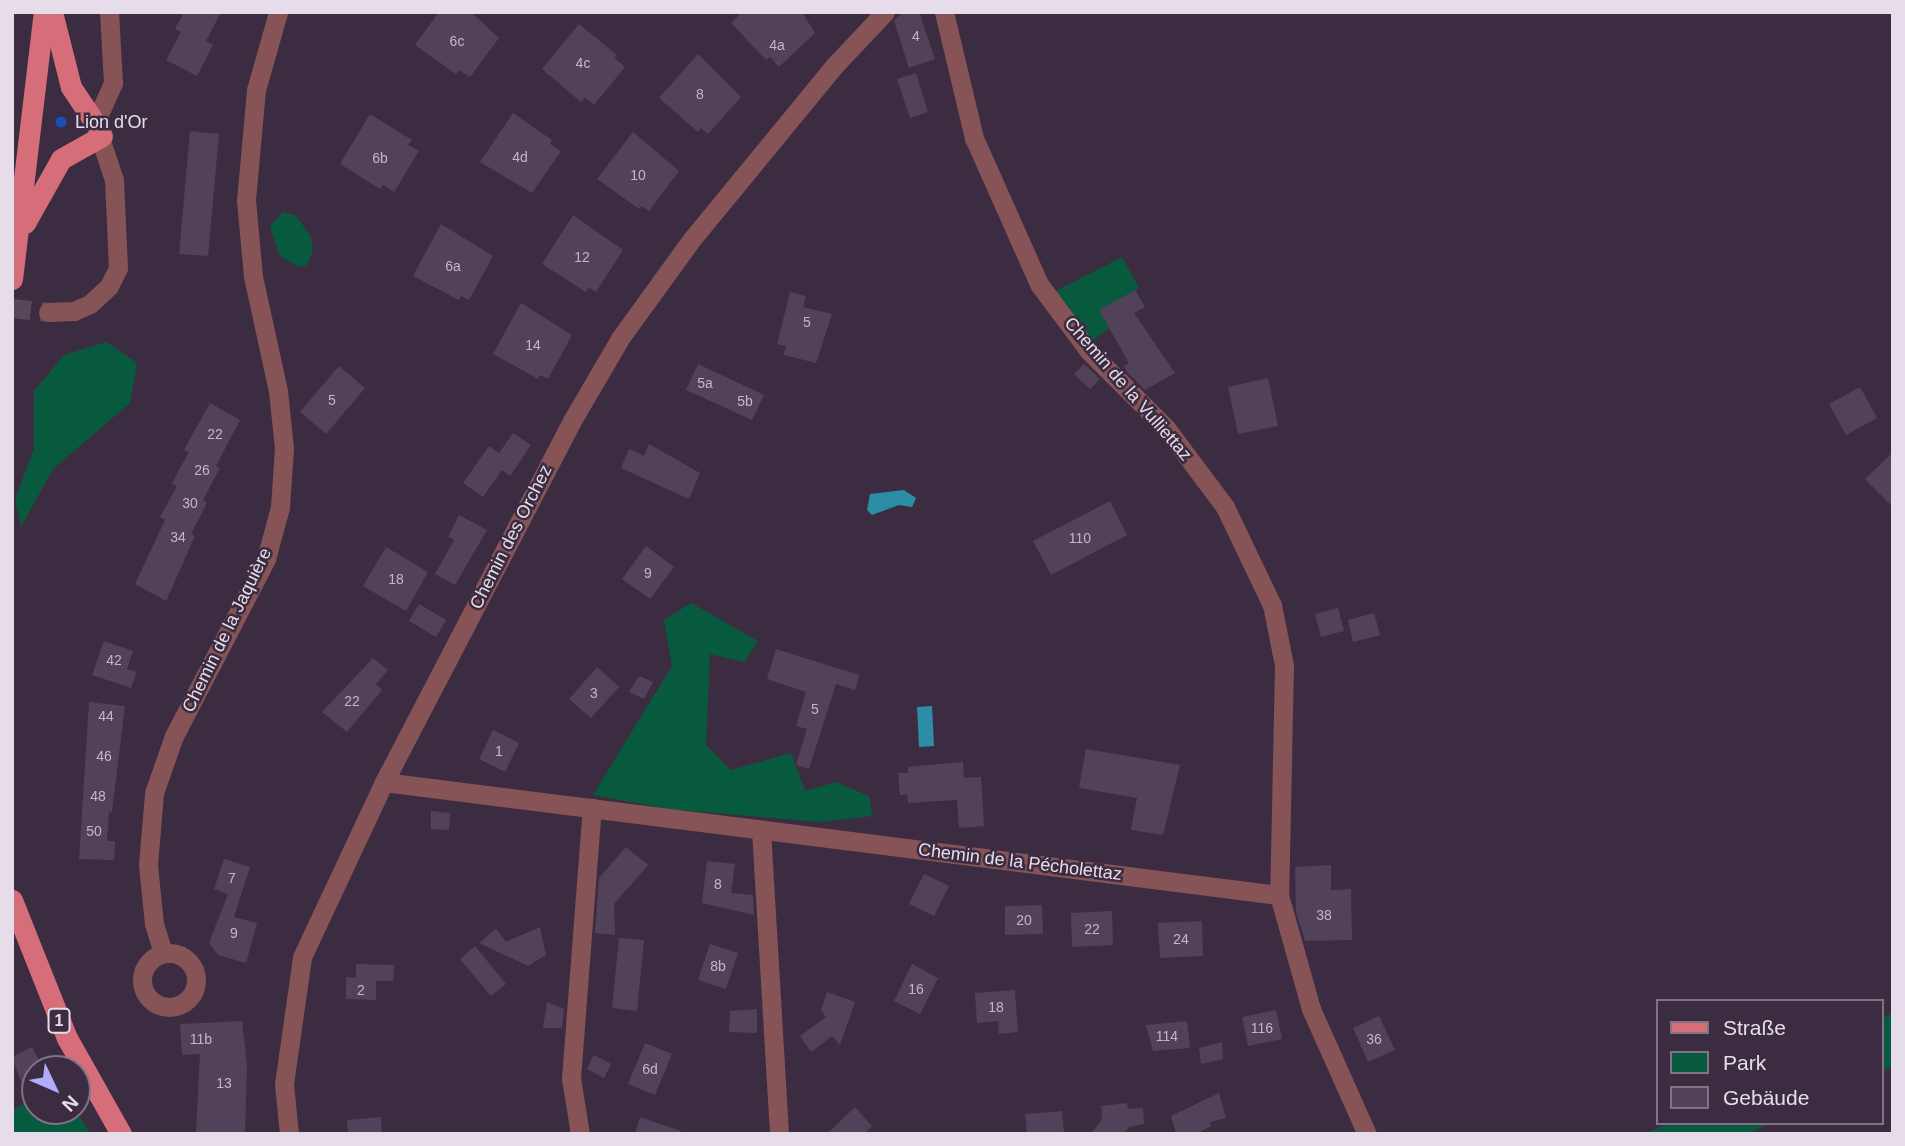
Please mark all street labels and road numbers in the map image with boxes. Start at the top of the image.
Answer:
street label: Chemin de la Vulliettaz [1060,313,1196,465]
street label: Chemin des Orchez [465,461,557,613]
street label: Chemin de la Jaquière [178,544,276,716]
street label: Chemin de la Pécholettaz [917,839,1123,885]
road number: 1 [47,1009,71,1034]

